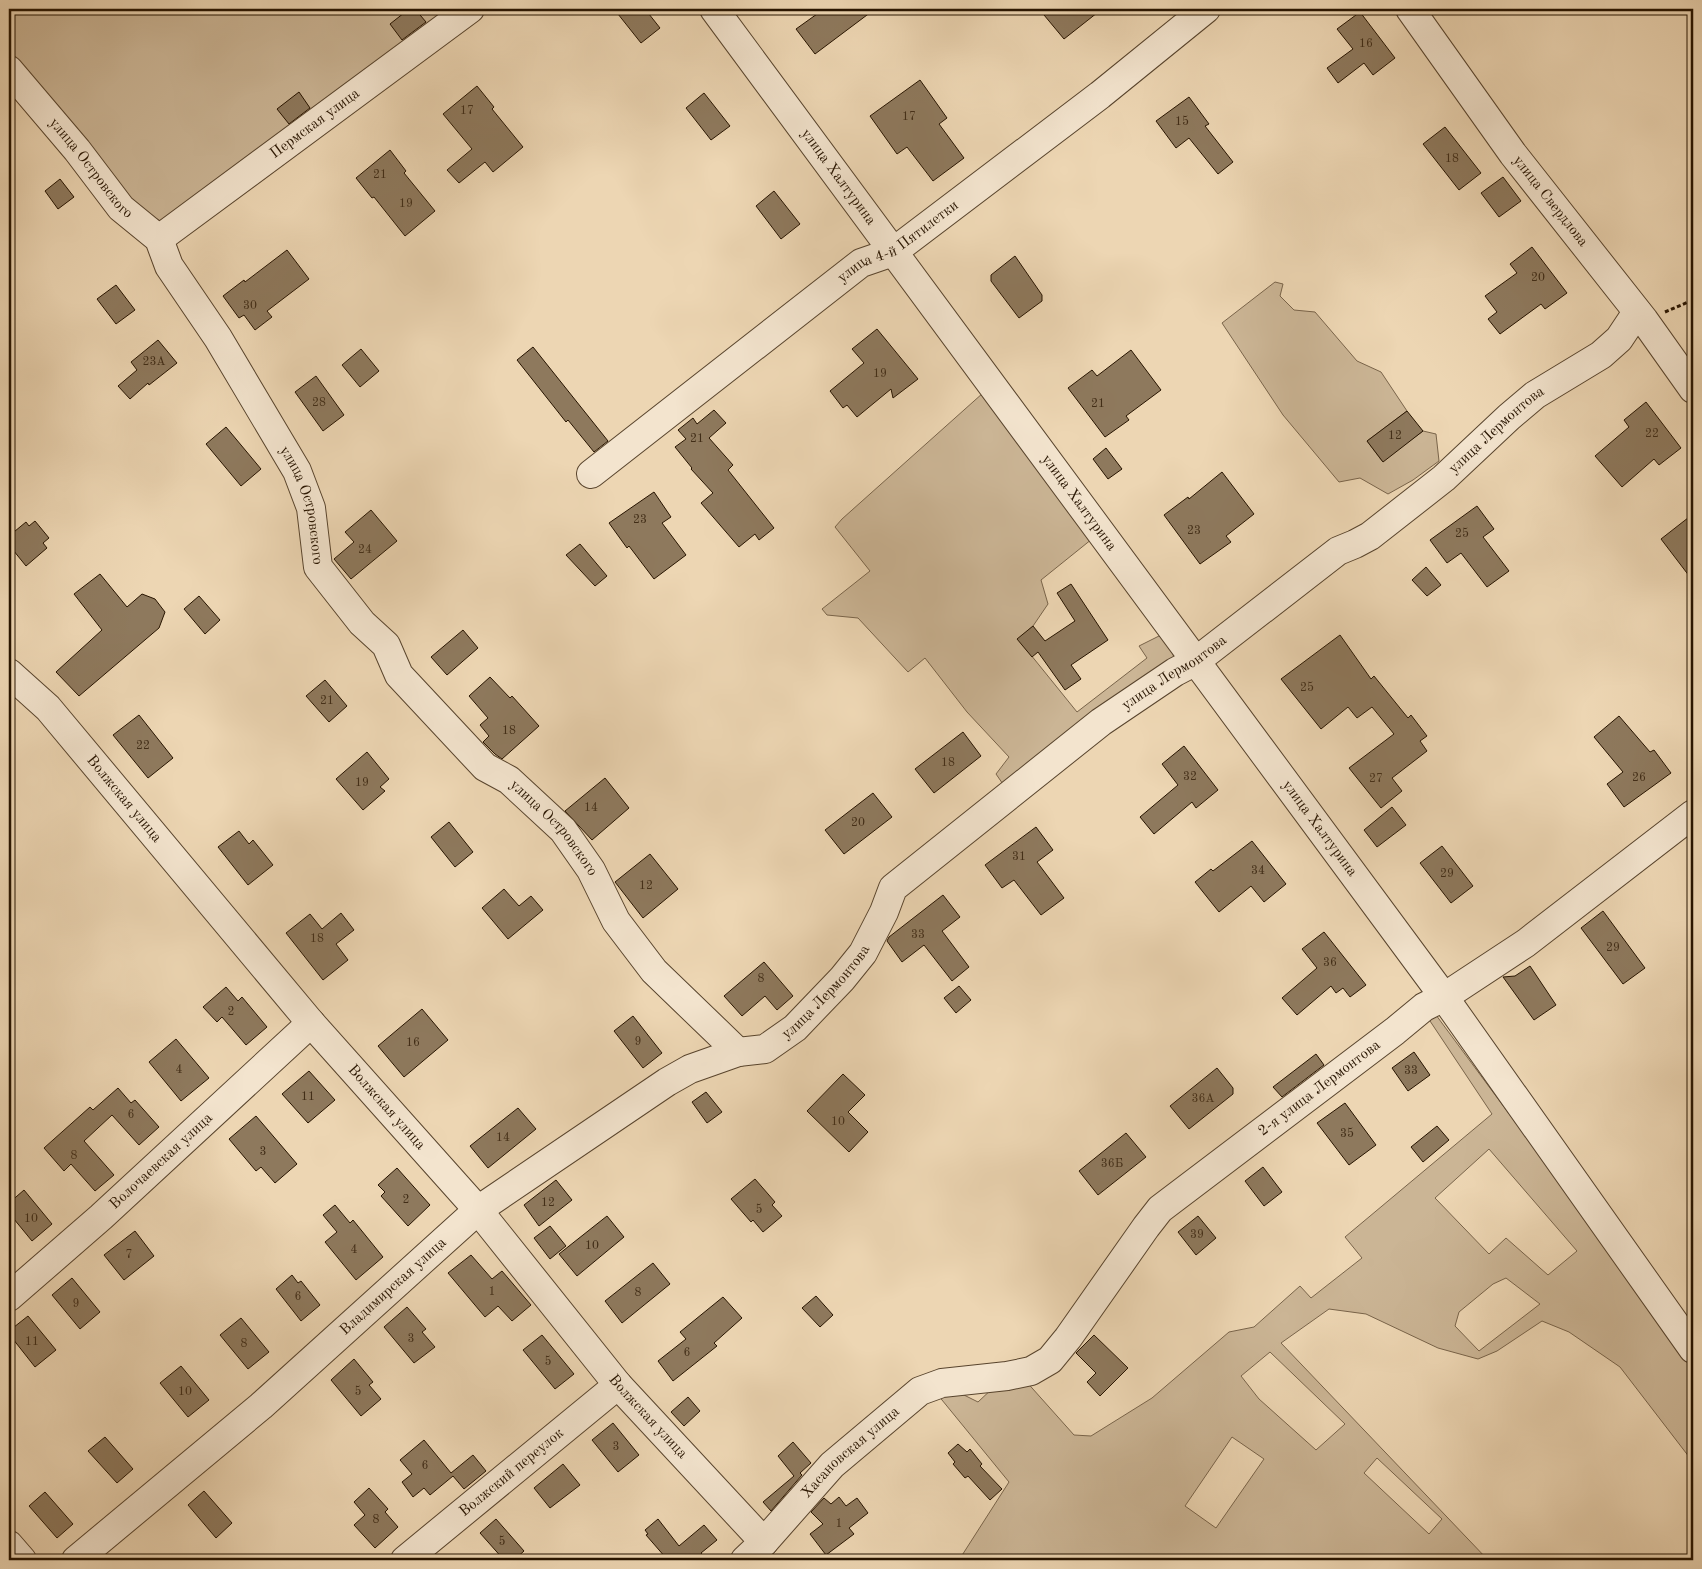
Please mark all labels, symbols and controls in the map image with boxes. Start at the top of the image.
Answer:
house number: 16 [1359,38,1373,50]
street label: Пермская улица [267,85,363,162]
house number: 17 [460,105,474,117]
house number: 17 [902,111,916,123]
street label: улица Островского [46,115,135,222]
house number: 15 [1175,115,1189,128]
street label: улица Халтурина [798,126,879,228]
house number: 18 [1445,153,1459,165]
street label: улица Свердлова [1510,153,1591,250]
house number: 21 [373,169,387,181]
house number: 19 [399,198,413,210]
street label: улица 4-й Пятилетки [835,198,961,286]
house number: 20 [1531,272,1545,284]
house number: 30 [243,300,257,312]
house number: 23А [142,356,166,368]
house number: 19 [873,368,887,380]
street label: улица Лермонтова [1446,383,1547,477]
house number: 28 [312,397,326,409]
house number: 21 [1091,398,1105,410]
house number: 22 [1645,428,1659,440]
house number: 12 [1388,430,1402,442]
house number: 21 [690,433,704,445]
street label: улица Островского [277,444,325,565]
street label: улица Халтурина [1039,452,1120,554]
house number: 23 [633,514,647,526]
house number: 23 [1187,525,1201,537]
house number: 25 [1455,527,1469,540]
house number: 24 [358,544,372,556]
street label: улица Лермонтова [1119,632,1230,713]
house number: 25 [1300,681,1314,694]
house number: 21 [320,695,334,707]
house number: 18 [502,725,516,737]
house number: 22 [136,740,150,752]
street label: Волжская улица [84,753,165,846]
house number: 18 [941,757,955,769]
house number: 32 [1183,771,1197,783]
house number: 26 [1632,772,1646,784]
house number: 27 [1369,773,1383,785]
house number: 19 [355,777,369,789]
street label: улица Островского [507,777,600,878]
street label: улица Халтурина [1279,778,1360,880]
house number: 14 [584,802,598,814]
house number: 20 [851,817,865,829]
house number: 31 [1012,851,1026,863]
house number: 34 [1251,865,1265,877]
house number: 29 [1440,868,1454,880]
house number: 12 [639,880,653,892]
house number: 33 [911,929,925,941]
house number: 18 [310,933,324,945]
street label: улица Лермонтова [779,942,873,1042]
house number: 29 [1606,942,1620,954]
house number: 36 [1323,957,1337,969]
house number: 8 [758,973,765,985]
house number: 2 [228,1006,234,1018]
house number: 9 [635,1036,641,1048]
house number: 16 [406,1037,420,1049]
street label: 2-я улица Лермонтова [1256,1037,1384,1139]
street label: Волжская улица [345,1062,428,1153]
house number: 4 [176,1064,183,1076]
house number: 33 [1404,1065,1418,1077]
house number: 11 [301,1091,315,1103]
house number: 36А [1191,1093,1215,1105]
house number: 6 [128,1109,135,1121]
street label: Волочаевская улица [107,1110,216,1212]
house number: 10 [831,1116,845,1128]
house number: 35 [1340,1127,1354,1140]
house number: 14 [496,1132,510,1144]
house number: 3 [260,1146,266,1158]
house number: 8 [71,1150,78,1162]
house number: 36Б [1101,1158,1123,1170]
house number: 2 [403,1194,409,1206]
house number: 12 [541,1197,555,1209]
house number: 5 [756,1203,763,1216]
house number: 10 [24,1213,38,1225]
house number: 39 [1190,1229,1204,1241]
street label: Владимирская улица [337,1235,450,1338]
house number: 10 [585,1240,599,1252]
house number: 4 [351,1244,358,1256]
house number: 7 [126,1249,132,1261]
house number: 1 [489,1286,495,1298]
house number: 8 [635,1287,642,1299]
house number: 6 [295,1291,302,1303]
house number: 9 [73,1298,79,1310]
house number: 3 [408,1333,414,1345]
house number: 11 [25,1336,39,1348]
house number: 8 [241,1338,248,1350]
house number: 6 [684,1347,691,1359]
house number: 5 [545,1355,552,1368]
street label: Волжская улица [606,1372,690,1462]
house number: 5 [355,1385,362,1398]
house number: 10 [178,1386,192,1398]
street label: Хасановская улица [799,1404,903,1501]
street label: Волжский переулок [457,1425,567,1519]
house number: 3 [613,1441,619,1453]
house number: 6 [422,1460,429,1472]
house number: 8 [373,1514,380,1526]
house number: 1 [836,1518,842,1530]
house number: 5 [499,1535,506,1548]

